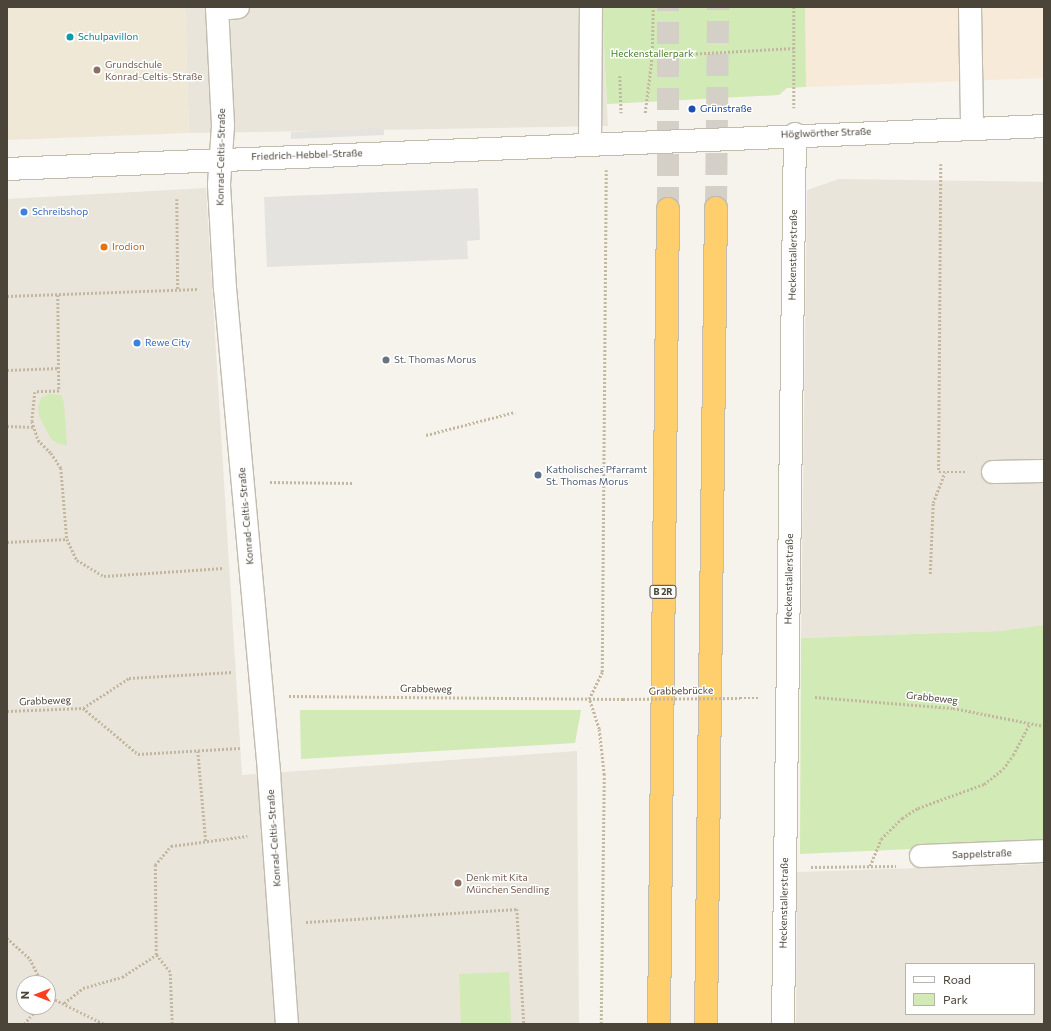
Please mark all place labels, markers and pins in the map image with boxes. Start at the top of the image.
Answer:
place label: Schulpavillon [78,31,138,43]
marker: Schulpavillon [65,32,75,42]
place label: Grundschule Konrad-Celtis-Straße [105,58,203,82]
marker: Grundschule Konrad-Celtis-Straße [92,65,102,75]
place label: Grünstraße [700,103,752,115]
marker: Grünstraße [687,104,697,114]
place label: Schreibshop [32,206,88,218]
marker: Schreibshop [19,207,29,217]
place label: Irodion [112,241,145,253]
marker: Irodion [99,242,109,252]
place label: Rewe City [145,337,190,349]
marker: Rewe City [132,338,142,348]
place label: St. Thomas Morus [394,354,476,366]
marker: St. Thomas Morus [381,355,391,365]
place label: Katholisches Pfarramt St. Thomas Morus [546,463,647,486]
marker: Katholisches Pfarramt St. Thomas Morus [533,470,543,480]
place label: Denk mit Kita München Sendling [466,871,549,894]
marker: Denk mit Kita München Sendling [453,878,463,888]

